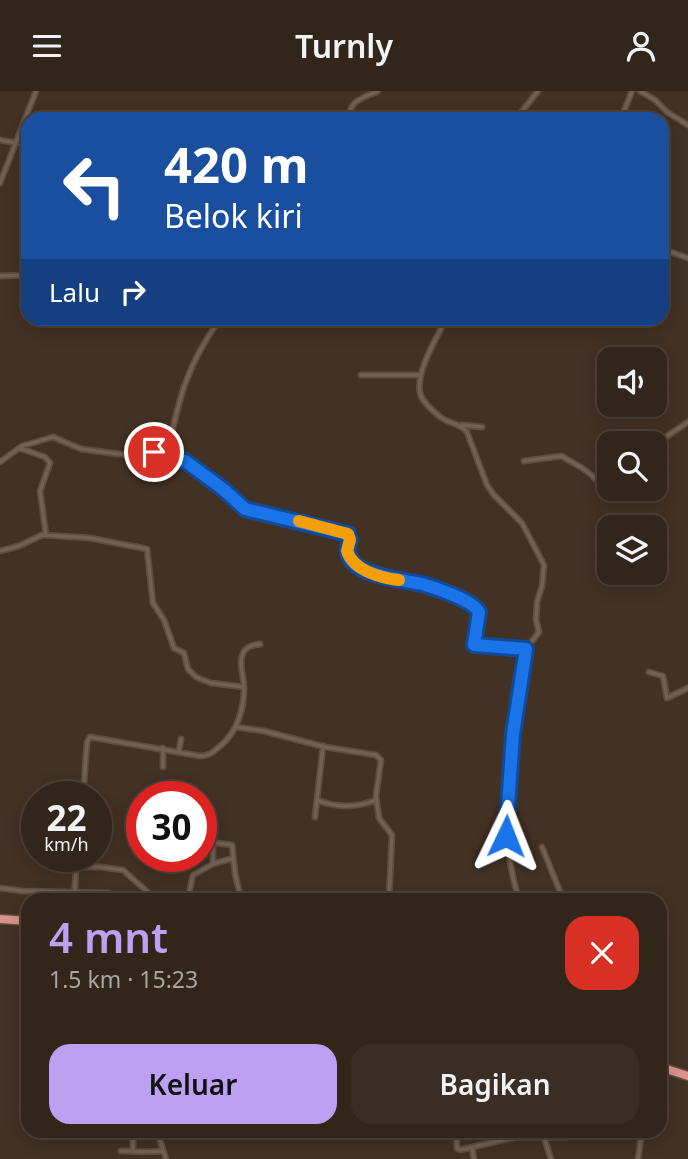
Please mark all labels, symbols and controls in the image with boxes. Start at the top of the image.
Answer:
text: Turnly [295,24,393,67]
icon: menu [28,27,66,65]
icon: person [622,27,660,65]
text: 420 m [164,131,309,197]
icon: left [49,140,140,231]
text: Belok kiri [164,194,303,237]
icon: right [114,273,152,311]
text: Lalu [49,274,100,310]
map controls [597,347,667,585]
button: sound [597,347,667,417]
pin [124,422,184,482]
button: search [597,431,667,501]
icon: arrive [135,433,173,471]
button: layers [597,515,667,585]
speed limit sign: 30 [126,781,217,872]
text: 22 [46,794,87,841]
position arrow [469,799,543,873]
text: km/h [44,832,89,856]
text: 4 mnt [49,908,168,965]
button: close [565,916,639,990]
text: 1.5 km · 15:23 [49,963,198,995]
button: Keluar [49,1044,337,1124]
button: Bagikan [351,1044,639,1124]

